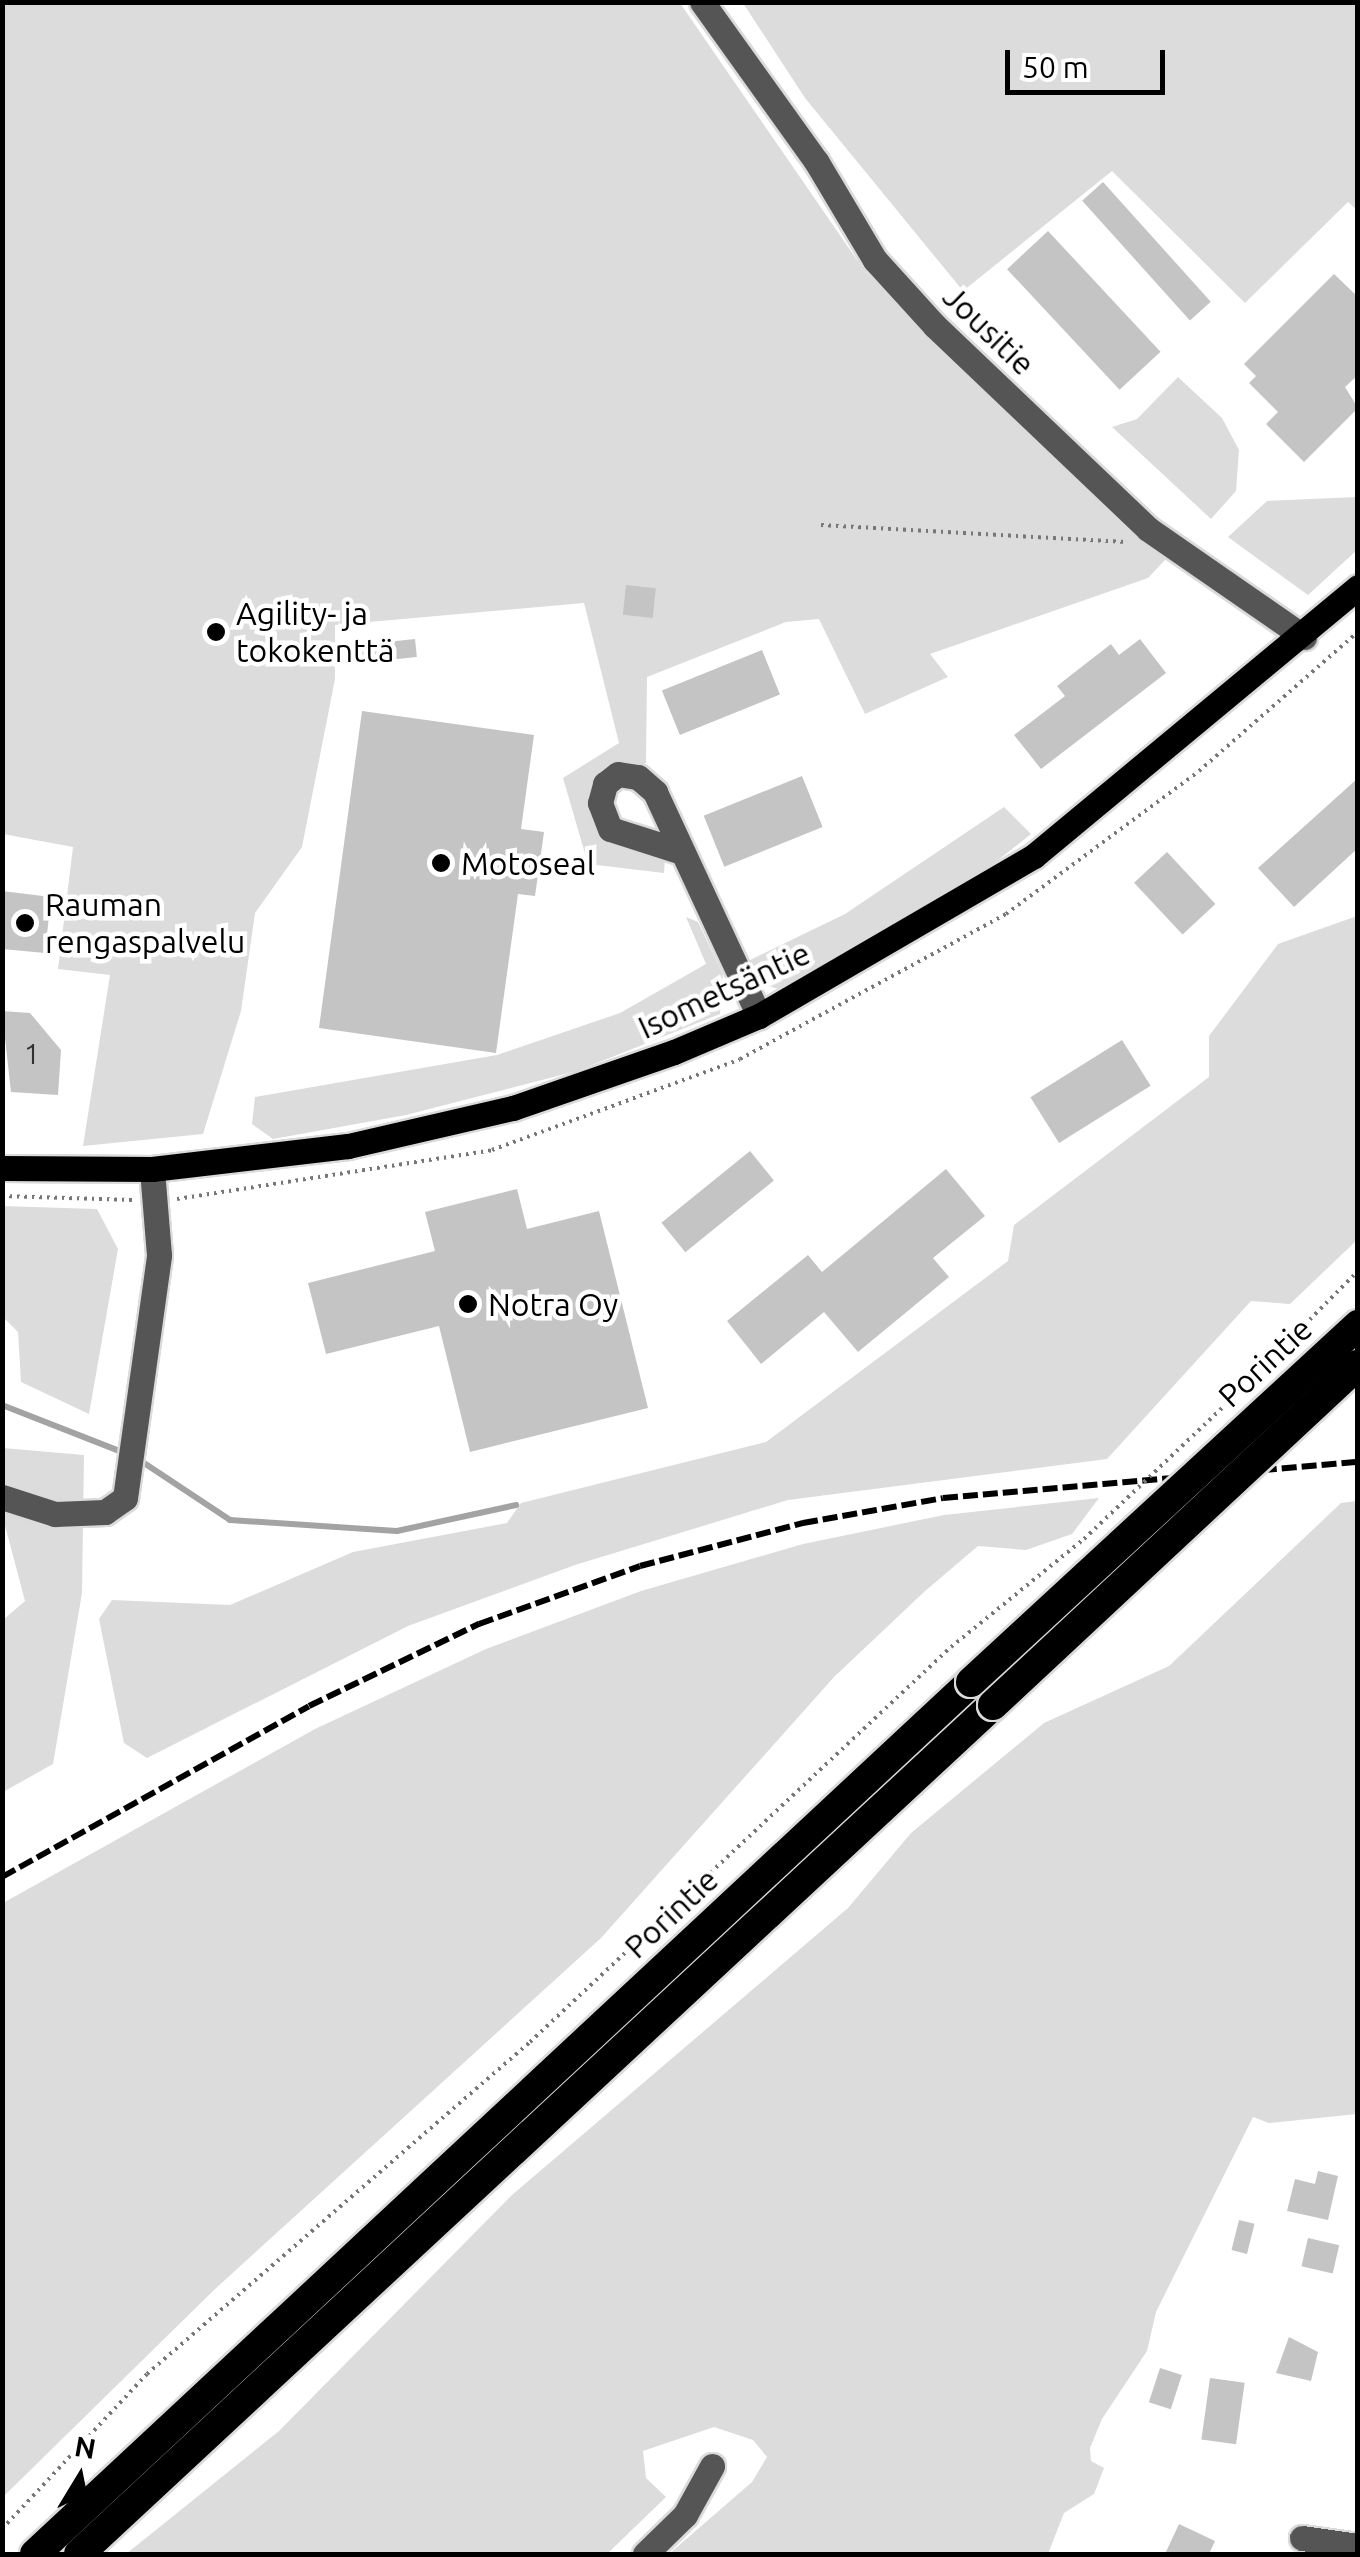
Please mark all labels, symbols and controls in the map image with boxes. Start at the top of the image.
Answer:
scale bar [1010,30,1170,92]
text: 50 m [1022,50,1089,84]
street label: Jousitie [935,277,1043,383]
place label: Agility- ja tokokenttä [236,595,395,670]
marker: Agility- ja tokokenttä [205,621,227,643]
place label: Motoseal [461,844,595,882]
marker: Motoseal [430,852,452,874]
place label: Rauman rengaspalvelu [45,886,245,961]
marker: Rauman rengaspalvelu [14,912,36,934]
street label: Isometsäntie [632,933,816,1047]
house number: 1 [24,1037,40,1071]
place label: Notra Oy [488,1285,618,1323]
marker: Notra Oy [457,1293,479,1315]
street label: Porintie [1210,1309,1320,1415]
street label: Porintie [616,1860,726,1966]
north arrow [30,2427,130,2527]
text: N [72,2430,98,2464]

